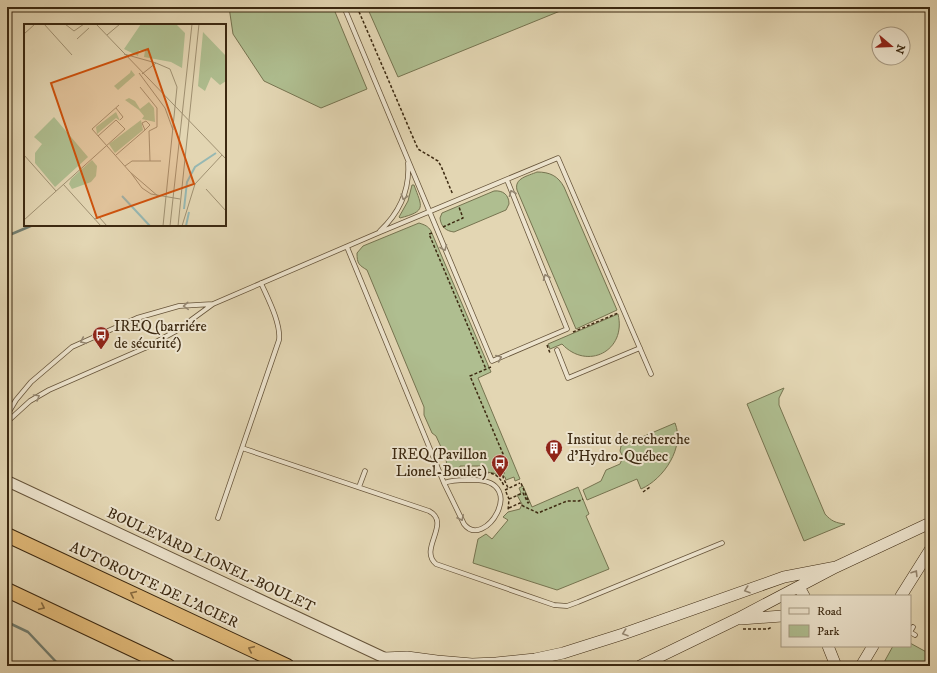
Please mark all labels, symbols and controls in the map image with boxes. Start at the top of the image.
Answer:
inset map [24,24,226,226]
north arrow [871,26,911,66]
text: N [891,42,908,55]
one-way arrow [509,189,517,197]
one-way arrow [400,193,409,200]
one-way arrow [440,245,448,252]
one-way arrow [542,273,550,280]
one-way arrow [183,301,189,310]
place label: IREQ (barriére de sécurité) [114,317,207,353]
bus stop icon: IREQ (barriére de sécurité) [91,325,111,350]
one-way arrow [80,336,88,344]
one-way arrow [495,354,502,362]
one-way arrow [33,395,40,402]
place label: Institut de recherche d'Hydro-Québec [567,430,690,466]
building icon: Institut de recherche d'Hydro-Québec [544,438,564,463]
place label: IREQ (Pavillon Lionel-Boulet) [391,445,487,481]
bus stop icon: IREQ (Pavillon Lionel-Boulet) [490,453,510,478]
street label: BOULEVARD LIONEL-BOULET [104,503,319,617]
one-way arrow [456,514,464,521]
street label: AUTOROUTE DE L'ACIER [67,538,241,632]
one-way arrow [910,570,918,577]
one-way arrow [744,585,751,594]
one-way arrow [130,591,138,599]
legend [781,595,911,647]
one-way arrow [38,602,46,610]
text: Road [817,604,842,619]
text: Park [817,624,839,639]
one-way arrow [622,629,629,637]
one-way arrow [248,646,256,654]

